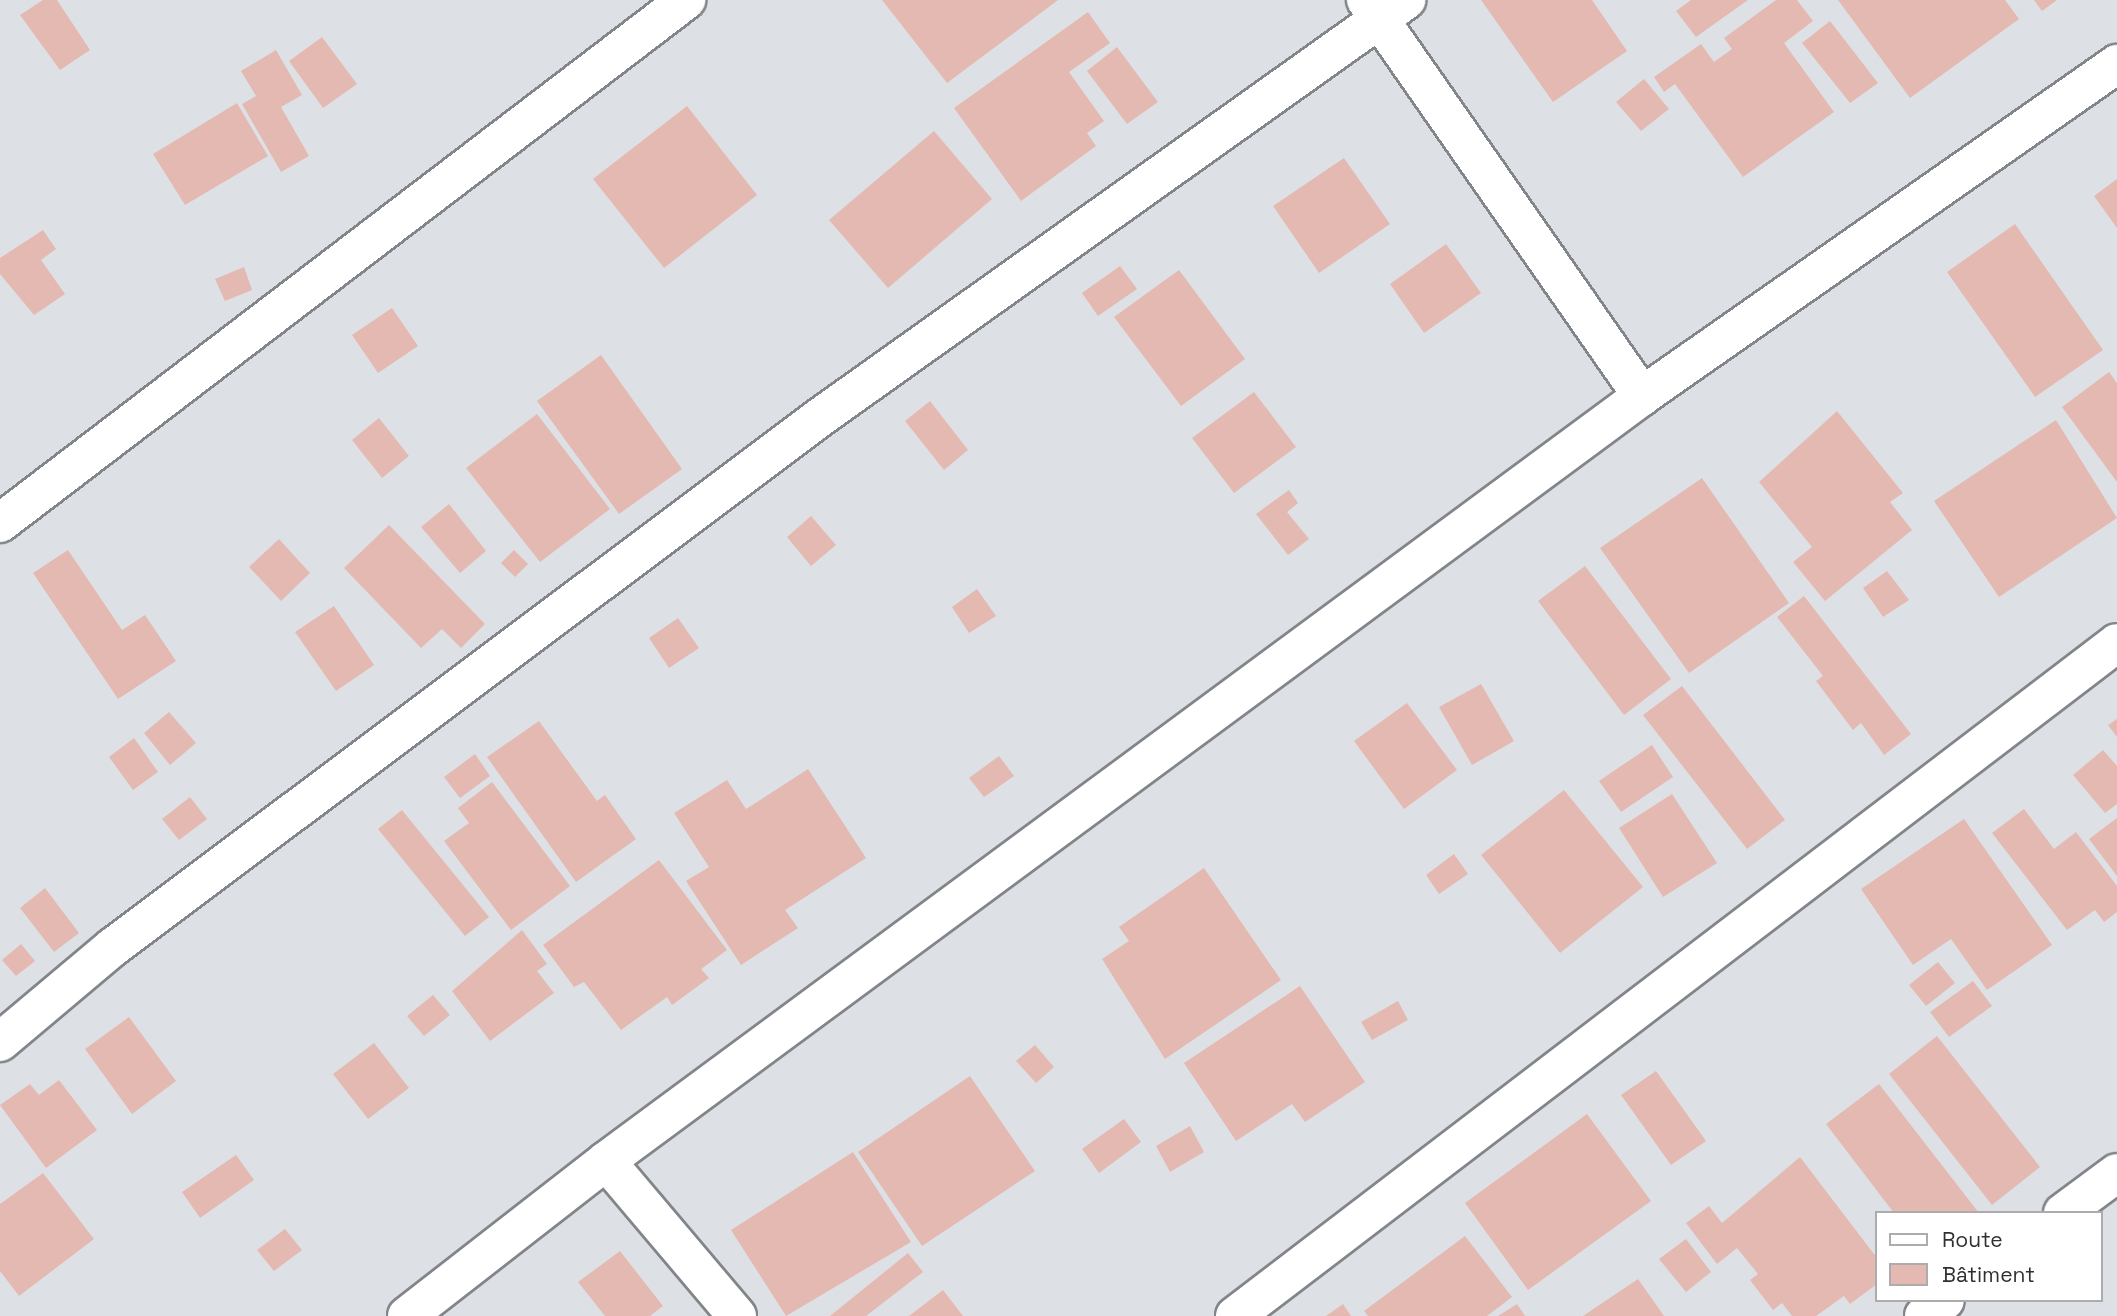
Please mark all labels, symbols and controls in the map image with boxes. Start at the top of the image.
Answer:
legend [1876,1211,2103,1302]
text: Route [1942,1226,2003,1253]
text: Bâtiment [1942,1261,2035,1288]

